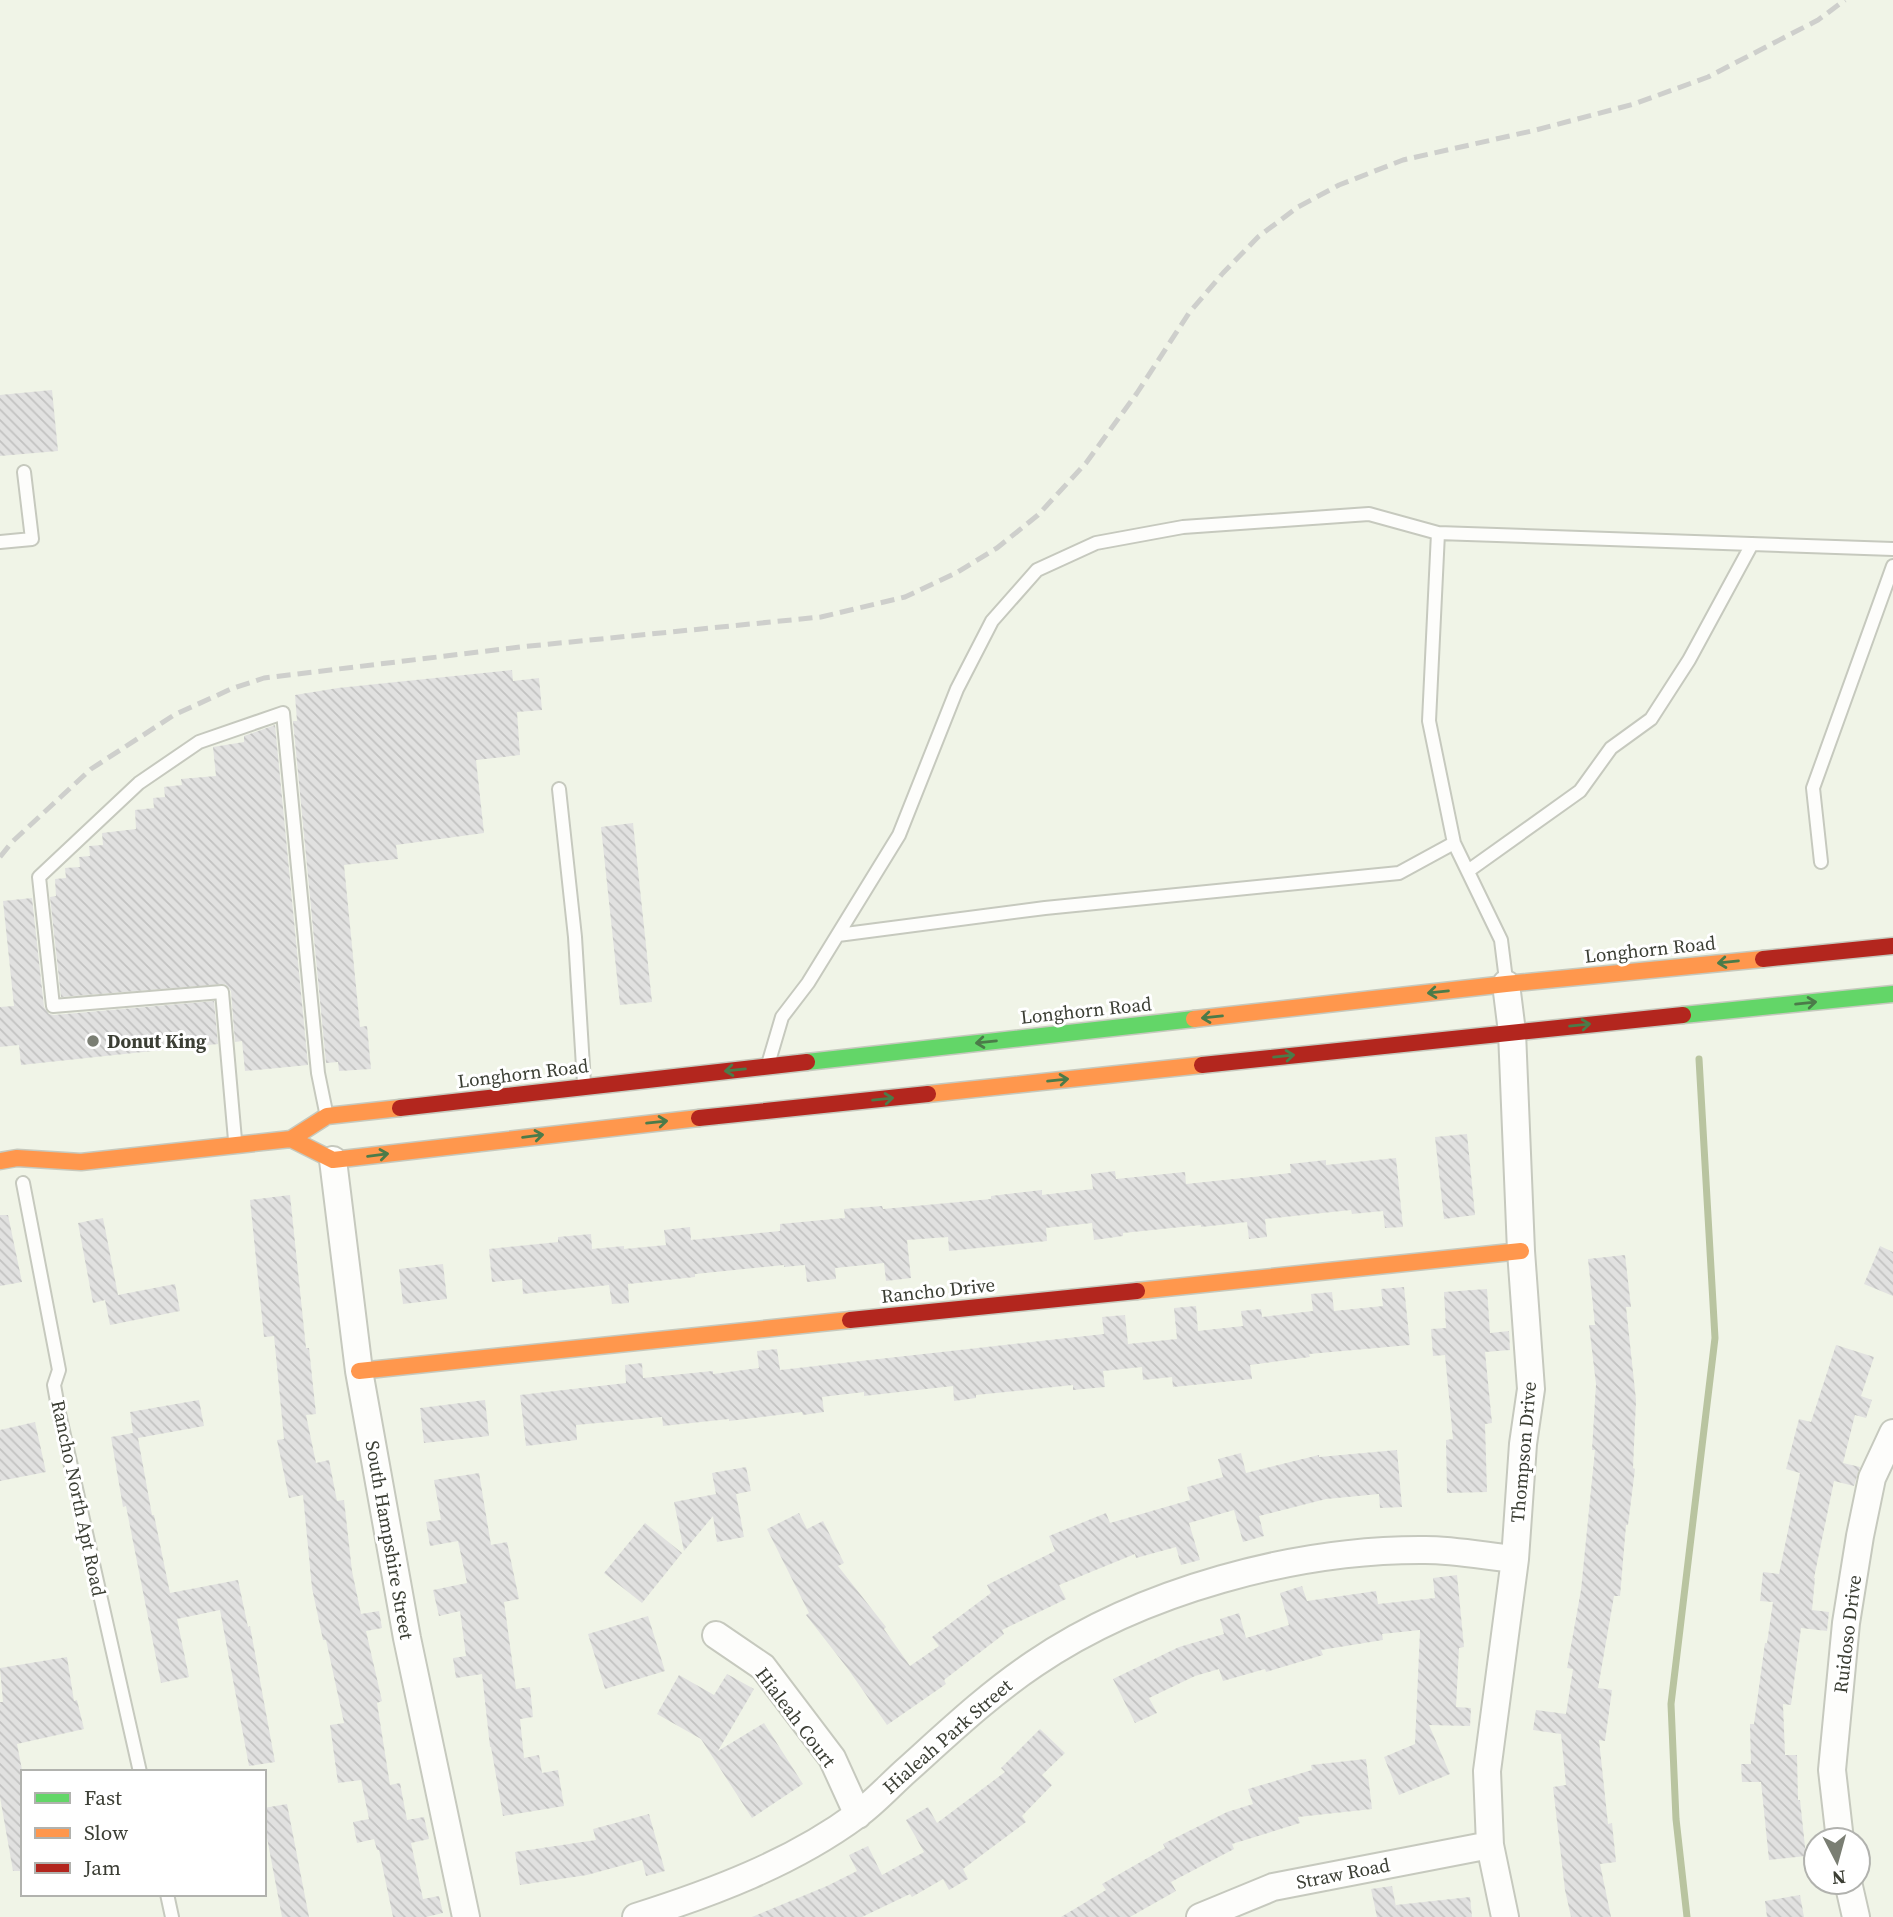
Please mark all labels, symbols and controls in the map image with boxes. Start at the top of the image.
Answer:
street label: Longhorn Road [1583,929,1717,969]
one-way arrow [1717,956,1739,969]
one-way arrow [1427,985,1450,998]
street label: Longhorn Road [1019,990,1153,1030]
one-way arrow [1794,996,1817,1009]
one-way arrow [1201,1010,1224,1023]
one-way arrow [1568,1019,1590,1032]
place label: Donut King [107,1028,207,1054]
marker: Donut King [85,1033,101,1049]
one-way arrow [975,1036,998,1049]
one-way arrow [1273,1049,1295,1062]
street label: Longhorn Road [456,1052,590,1094]
one-way arrow [725,1063,747,1076]
one-way arrow [1046,1073,1069,1086]
one-way arrow [871,1092,894,1105]
one-way arrow [645,1116,667,1129]
one-way arrow [521,1130,544,1143]
one-way arrow [366,1148,389,1161]
street label: Rancho Drive [880,1271,996,1309]
street label: Thompson Drive [1504,1380,1542,1524]
street label: Rancho North Apt Road [45,1397,113,1599]
street label: South Hampshire Street [360,1439,420,1642]
street label: Ruidoso Drive [1827,1573,1867,1695]
street label: Hialeah Court [750,1662,843,1773]
street label: Hialeah Park Street [877,1672,1018,1799]
legend [21,1770,266,1896]
text: Fast [84,1783,122,1812]
text: Slow [84,1818,128,1847]
north arrow [1802,1826,1872,1896]
street label: Straw Road [1294,1851,1392,1895]
text: Jam [83,1853,121,1882]
text: N [1830,1864,1847,1892]

